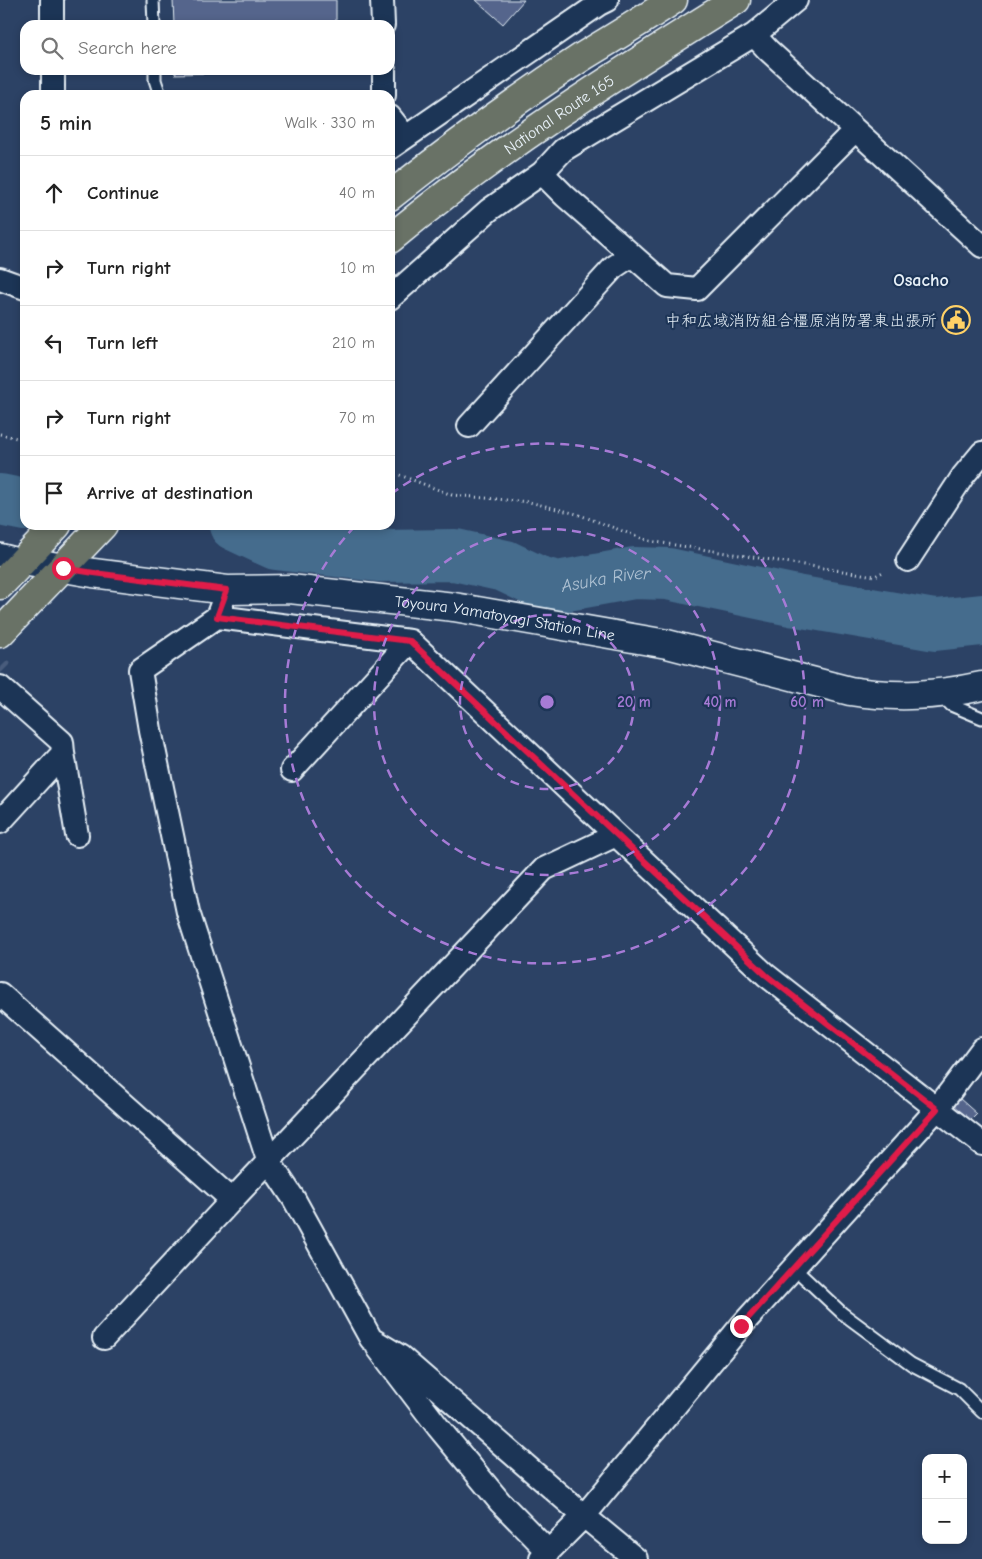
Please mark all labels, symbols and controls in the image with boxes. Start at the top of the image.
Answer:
search box [20,20,395,75]
icon: search [38,34,66,62]
text: Search here [78,37,177,59]
street label: National Route 165 [501,72,618,159]
text: 5 min [40,111,92,135]
text: Walk · 330 m [285,114,375,132]
icon: ahead [40,179,68,207]
text: Continue [87,182,159,204]
text: 40 m [339,184,375,202]
icon: right [40,254,68,282]
text: Turn right [87,257,171,279]
text: 10 m [340,259,375,277]
district label: Osacho [893,270,949,291]
public building icon: 中和広域消防組合橿原消防署東出張所 [941,305,971,335]
place label: 中和広域消防組合橿原消防署東出張所 [665,312,937,330]
icon: left [40,329,68,357]
text: Turn left [87,332,158,354]
text: 210 m [332,334,375,352]
icon: right [40,404,68,432]
text: Turn right [87,407,171,429]
text: 70 m [339,409,375,427]
icon: arrive [40,479,68,507]
text: Arrive at destination [87,482,253,504]
route start [52,557,75,580]
water label: Asuka River [559,563,652,597]
street label: Toyoura Yamatoyagi Station Line [394,593,616,645]
centre of rings [538,693,556,711]
text: 20 m [617,693,651,711]
text: 40 m [704,693,737,711]
text: 60 m [790,693,824,711]
route end [730,1315,753,1338]
map controls [922,1454,967,1544]
button: + [922,1454,967,1499]
button: − [922,1499,967,1544]

